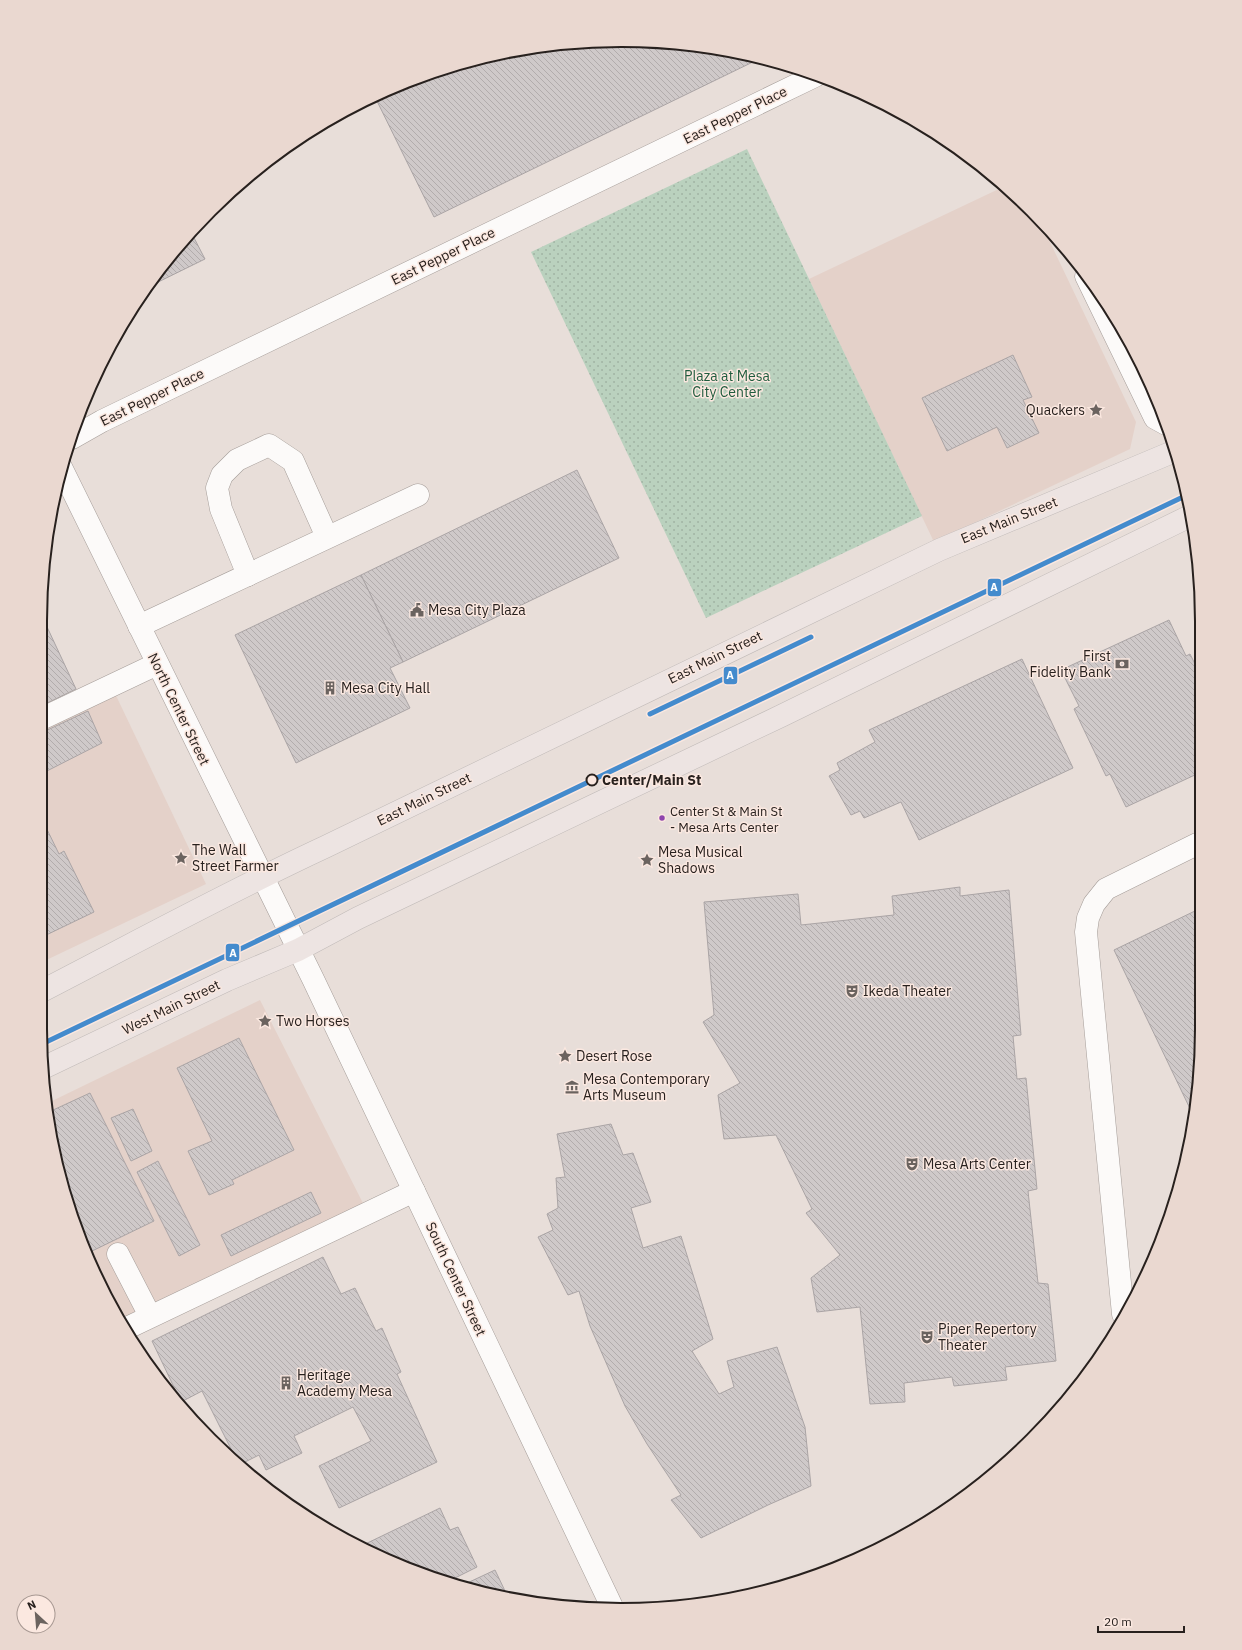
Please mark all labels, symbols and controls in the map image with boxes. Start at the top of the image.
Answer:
street label: East Pepper Place [680,82,790,148]
street label: East Pepper Place [388,223,498,289]
street label: East Pepper Place [97,364,207,430]
park label: Plaza at Mesa City Center [684,367,771,401]
place label: Quackers [1026,401,1085,419]
place icon: Quackers [1088,402,1104,418]
street label: East Main Street [958,492,1060,548]
line badge: A [987,578,1002,597]
text: A [990,580,998,594]
place label: Mesa City Plaza [428,601,526,619]
public building icon: Mesa City Plaza [409,602,425,618]
street label: East Main Street [665,626,765,688]
place label: First Fidelity Bank [1029,647,1112,681]
street label: North Center Street [144,650,214,768]
bank icon: First Fidelity Bank [1114,656,1130,672]
line badge: A [723,666,738,685]
text: A [726,668,734,682]
place label: Mesa City Hall [341,679,430,697]
building icon: Mesa City Hall [322,680,338,696]
street label: East Main Street [374,768,474,830]
place label: Center/Main St [602,771,701,789]
marker: Center/Main St [585,773,599,787]
place label: Center St & Main St - Mesa Arts Center [670,803,783,836]
marker: Center St & Main St - Mesa Arts Center [657,813,667,823]
place label: The Wall Street Farmer [192,841,279,875]
place label: Mesa Musical Shadows [658,843,743,877]
place icon: The Wall Street Farmer [173,850,189,866]
place icon: Mesa Musical Shadows [639,852,655,868]
line badge: A [225,943,240,962]
text: A [229,946,237,960]
street label: West Main Street [119,975,223,1039]
place label: Ikeda Theater [863,982,951,1000]
theatre icon: Ikeda Theater [844,983,860,999]
place label: Two Horses [276,1012,350,1030]
place icon: Two Horses [257,1013,273,1029]
place label: Desert Rose [576,1047,652,1065]
place icon: Desert Rose [557,1048,573,1064]
place label: Mesa Contemporary Arts Museum [583,1070,710,1104]
museum icon: Mesa Contemporary Arts Museum [564,1079,580,1095]
place label: Mesa Arts Center [923,1155,1031,1173]
theatre icon: Mesa Arts Center [904,1156,920,1172]
street label: South Center Street [422,1219,490,1339]
place label: Piper Repertory Theater [938,1320,1037,1354]
theatre icon: Piper Repertory Theater [919,1329,935,1345]
place label: Heritage Academy Mesa [297,1366,393,1400]
building icon: Heritage Academy Mesa [278,1375,294,1391]
north arrow [16,1594,56,1634]
text: N [25,1597,38,1613]
scale bar [1098,1608,1184,1634]
text: 20 m [1104,1614,1132,1629]

